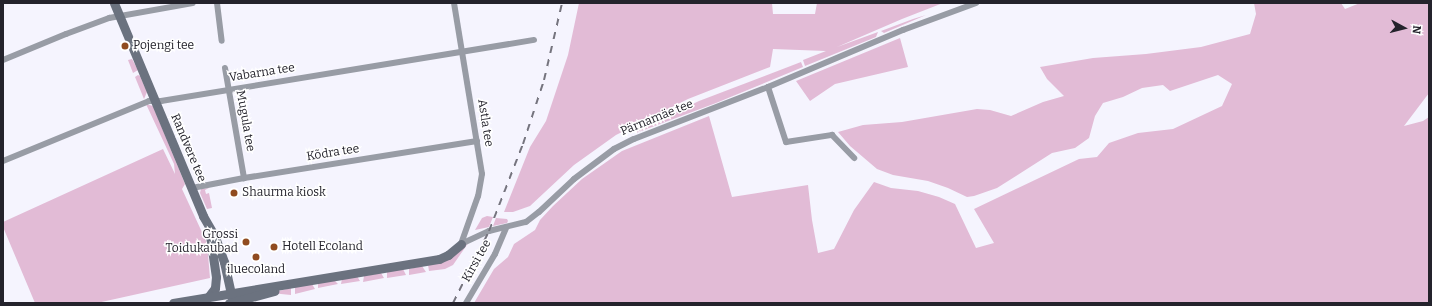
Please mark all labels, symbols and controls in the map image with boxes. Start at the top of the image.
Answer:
north arrow [1384,8,1424,48]
text: N [1409,25,1423,35]
place label: Pojengi tee [133,39,194,53]
marker: Pojengi tee [120,41,130,51]
street label: Vabarna tee [228,61,296,85]
street label: Mugula tee [233,89,257,153]
street label: Pärnamäe tee [619,97,695,139]
street label: Astla tee [474,98,496,148]
street label: Randvere tee [167,112,209,184]
street label: Kõdra tee [306,142,360,164]
place label: Shaurma kiosk [242,186,326,200]
marker: Shaurma kiosk [229,188,239,198]
place label: Grossi Toidukaubad [165,228,238,256]
marker: Grossi Toidukaubad [241,237,251,247]
street label: Kirsi tee [460,237,494,285]
place label: Hotell Ecoland [282,240,363,254]
marker: Hotell Ecoland [269,242,279,252]
marker: iluecoland [251,252,261,262]
place label: iluecoland [227,263,285,277]

